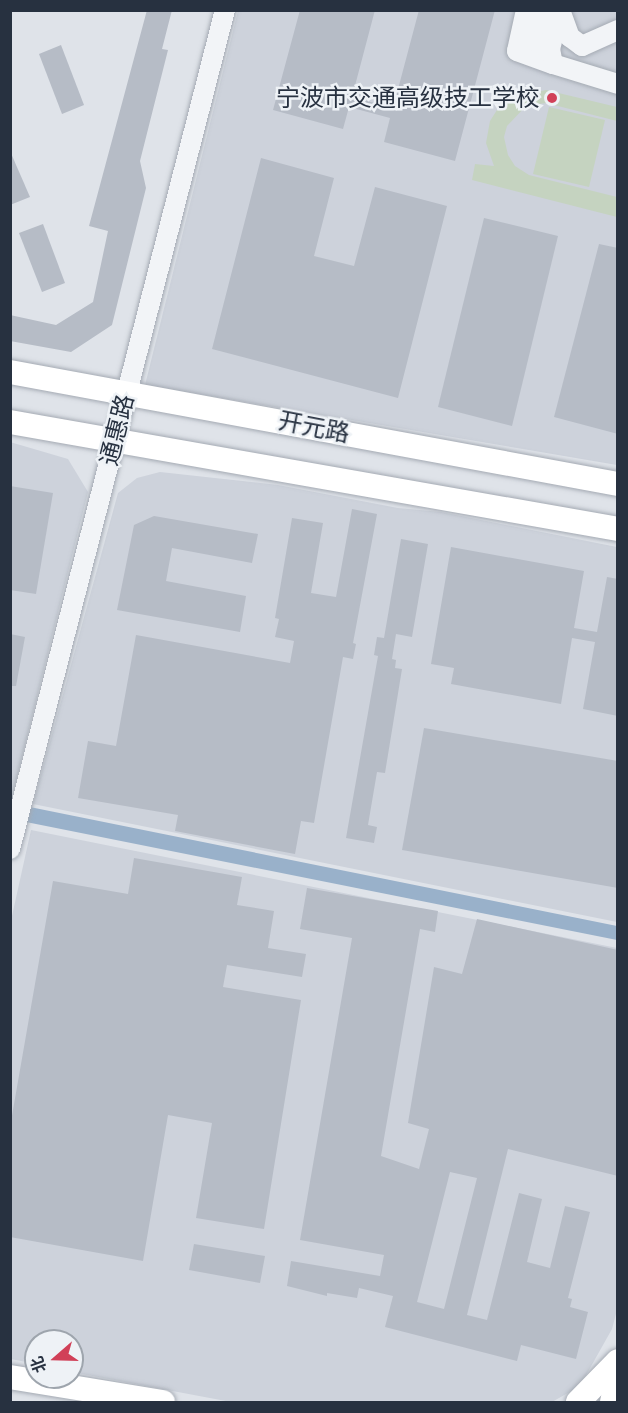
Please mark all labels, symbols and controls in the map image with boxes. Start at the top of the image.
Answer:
place label: 宁波市交通高级技工学校 [276,84,540,112]
marker: 宁波市交通高级技工学校 [545,91,559,105]
street label: 通惠路 [94,392,140,468]
street label: 开元路 [276,406,352,448]
north arrow [24,1329,84,1389]
text: 北 [25,1353,52,1376]

